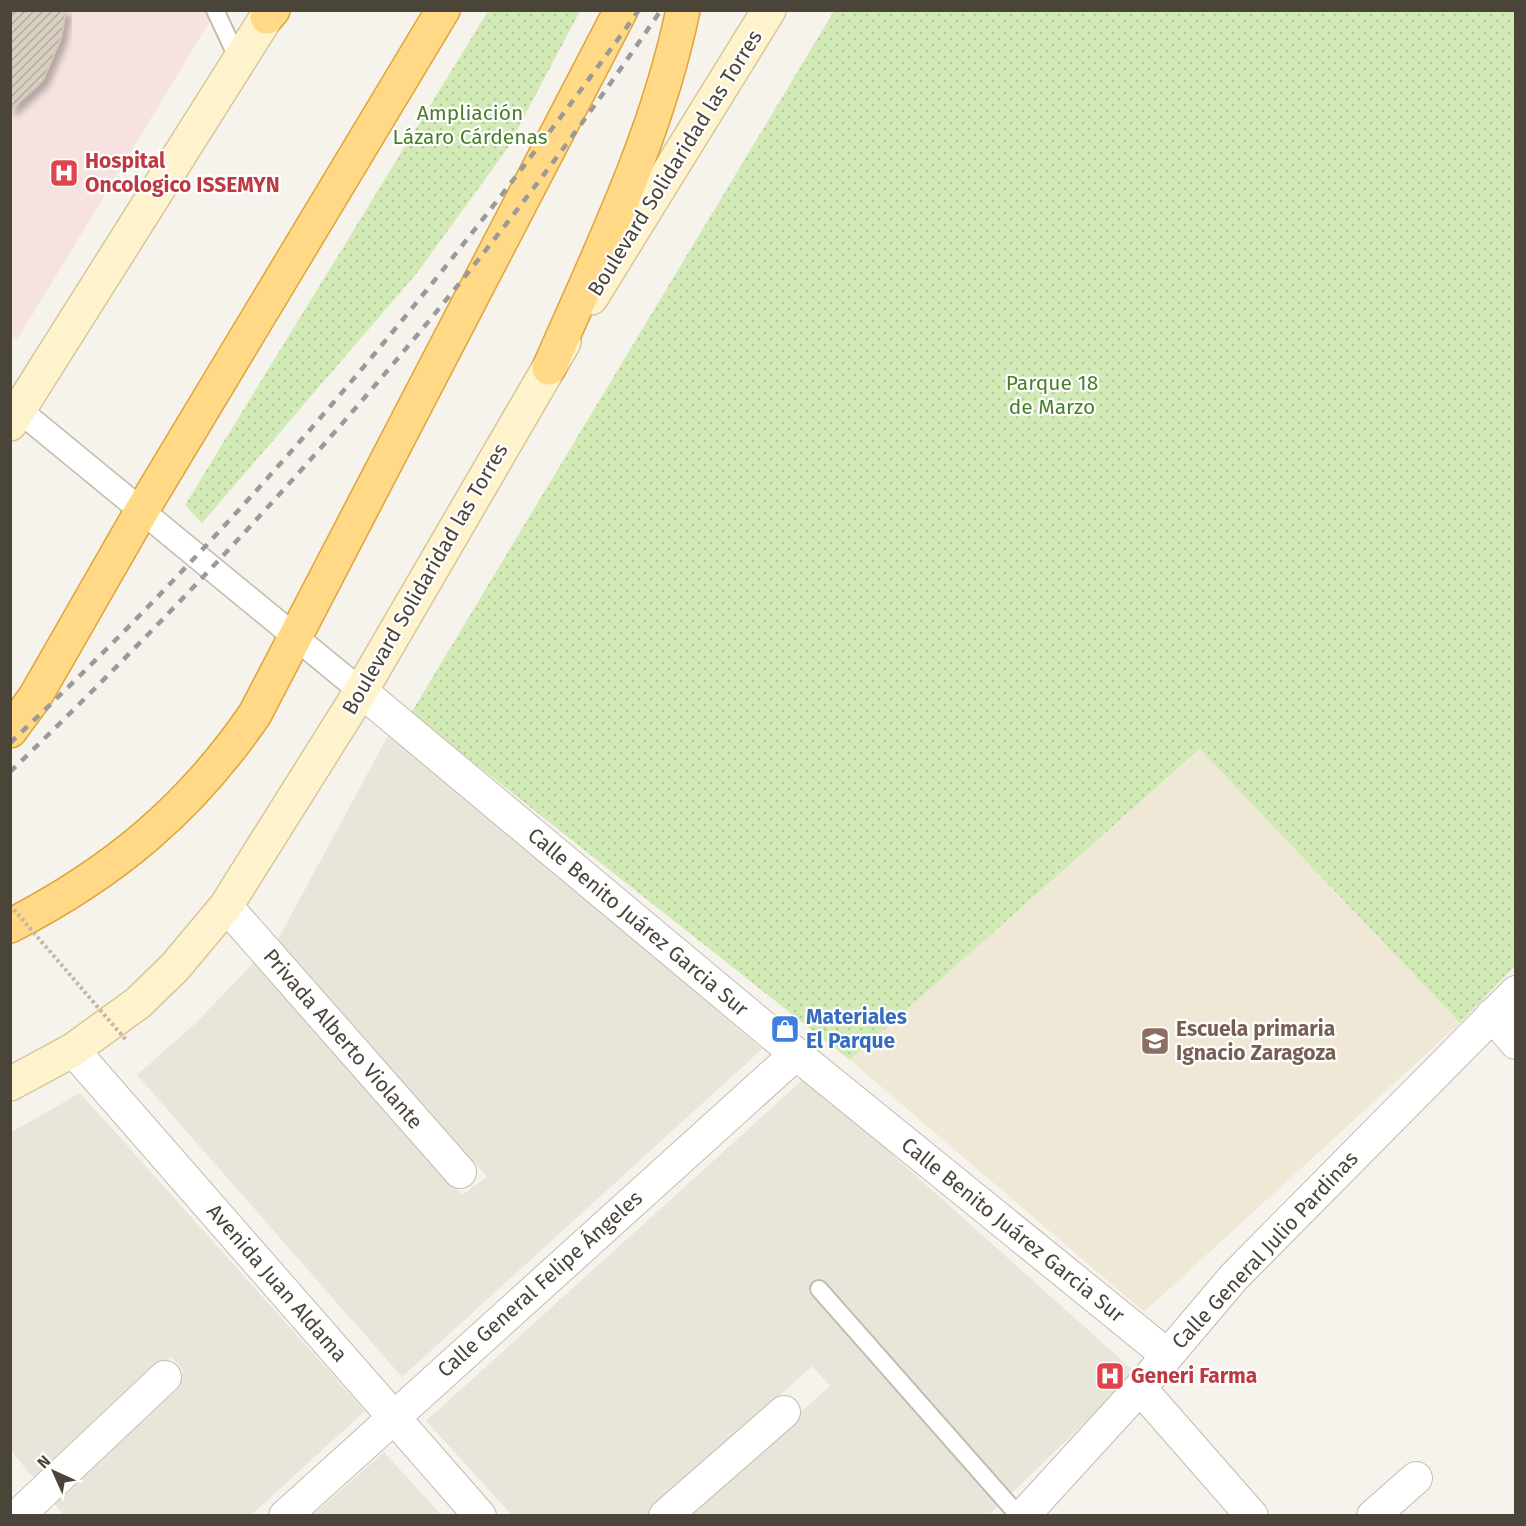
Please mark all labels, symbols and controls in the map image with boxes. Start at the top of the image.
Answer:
street label: Boulevard Solidaridad las Torres [582,25,768,301]
park label: Ampliación Lázaro Cárdenas [392,100,548,150]
place label: Hospital Oncologico ISSEMYN [85,148,280,198]
hospital icon: Hospital Oncologico ISSEMYN [48,157,80,189]
park label: Parque 18 de Marzo [1006,370,1098,420]
street label: Boulevard Solidaridad las Torres [336,439,514,719]
street label: Calle Benito Juárez Garcia Sur [522,822,754,1022]
street label: Privada Alberto Violante [258,944,428,1134]
place label: Materiales El Parque [806,1004,907,1054]
shop icon: Materiales El Parque [769,1013,801,1045]
place label: Escuela primaria Ignacio Zaragoza [1176,1016,1336,1066]
school or university icon: Escuela primaria Ignacio Zaragoza [1139,1025,1171,1057]
street label: Calle Benito Juárez Garcia Sur [896,1132,1130,1328]
street label: Calle General Julio Pardinas [1166,1146,1364,1354]
street label: Calle General Felipe Ángeles [432,1185,648,1383]
street label: Avenida Juan Aldama [201,1199,353,1367]
hospital icon: Generi Farma [1094,1360,1126,1392]
place label: Generi Farma [1131,1363,1257,1389]
north arrow [24,1442,84,1502]
text: N [33,1451,54,1472]

